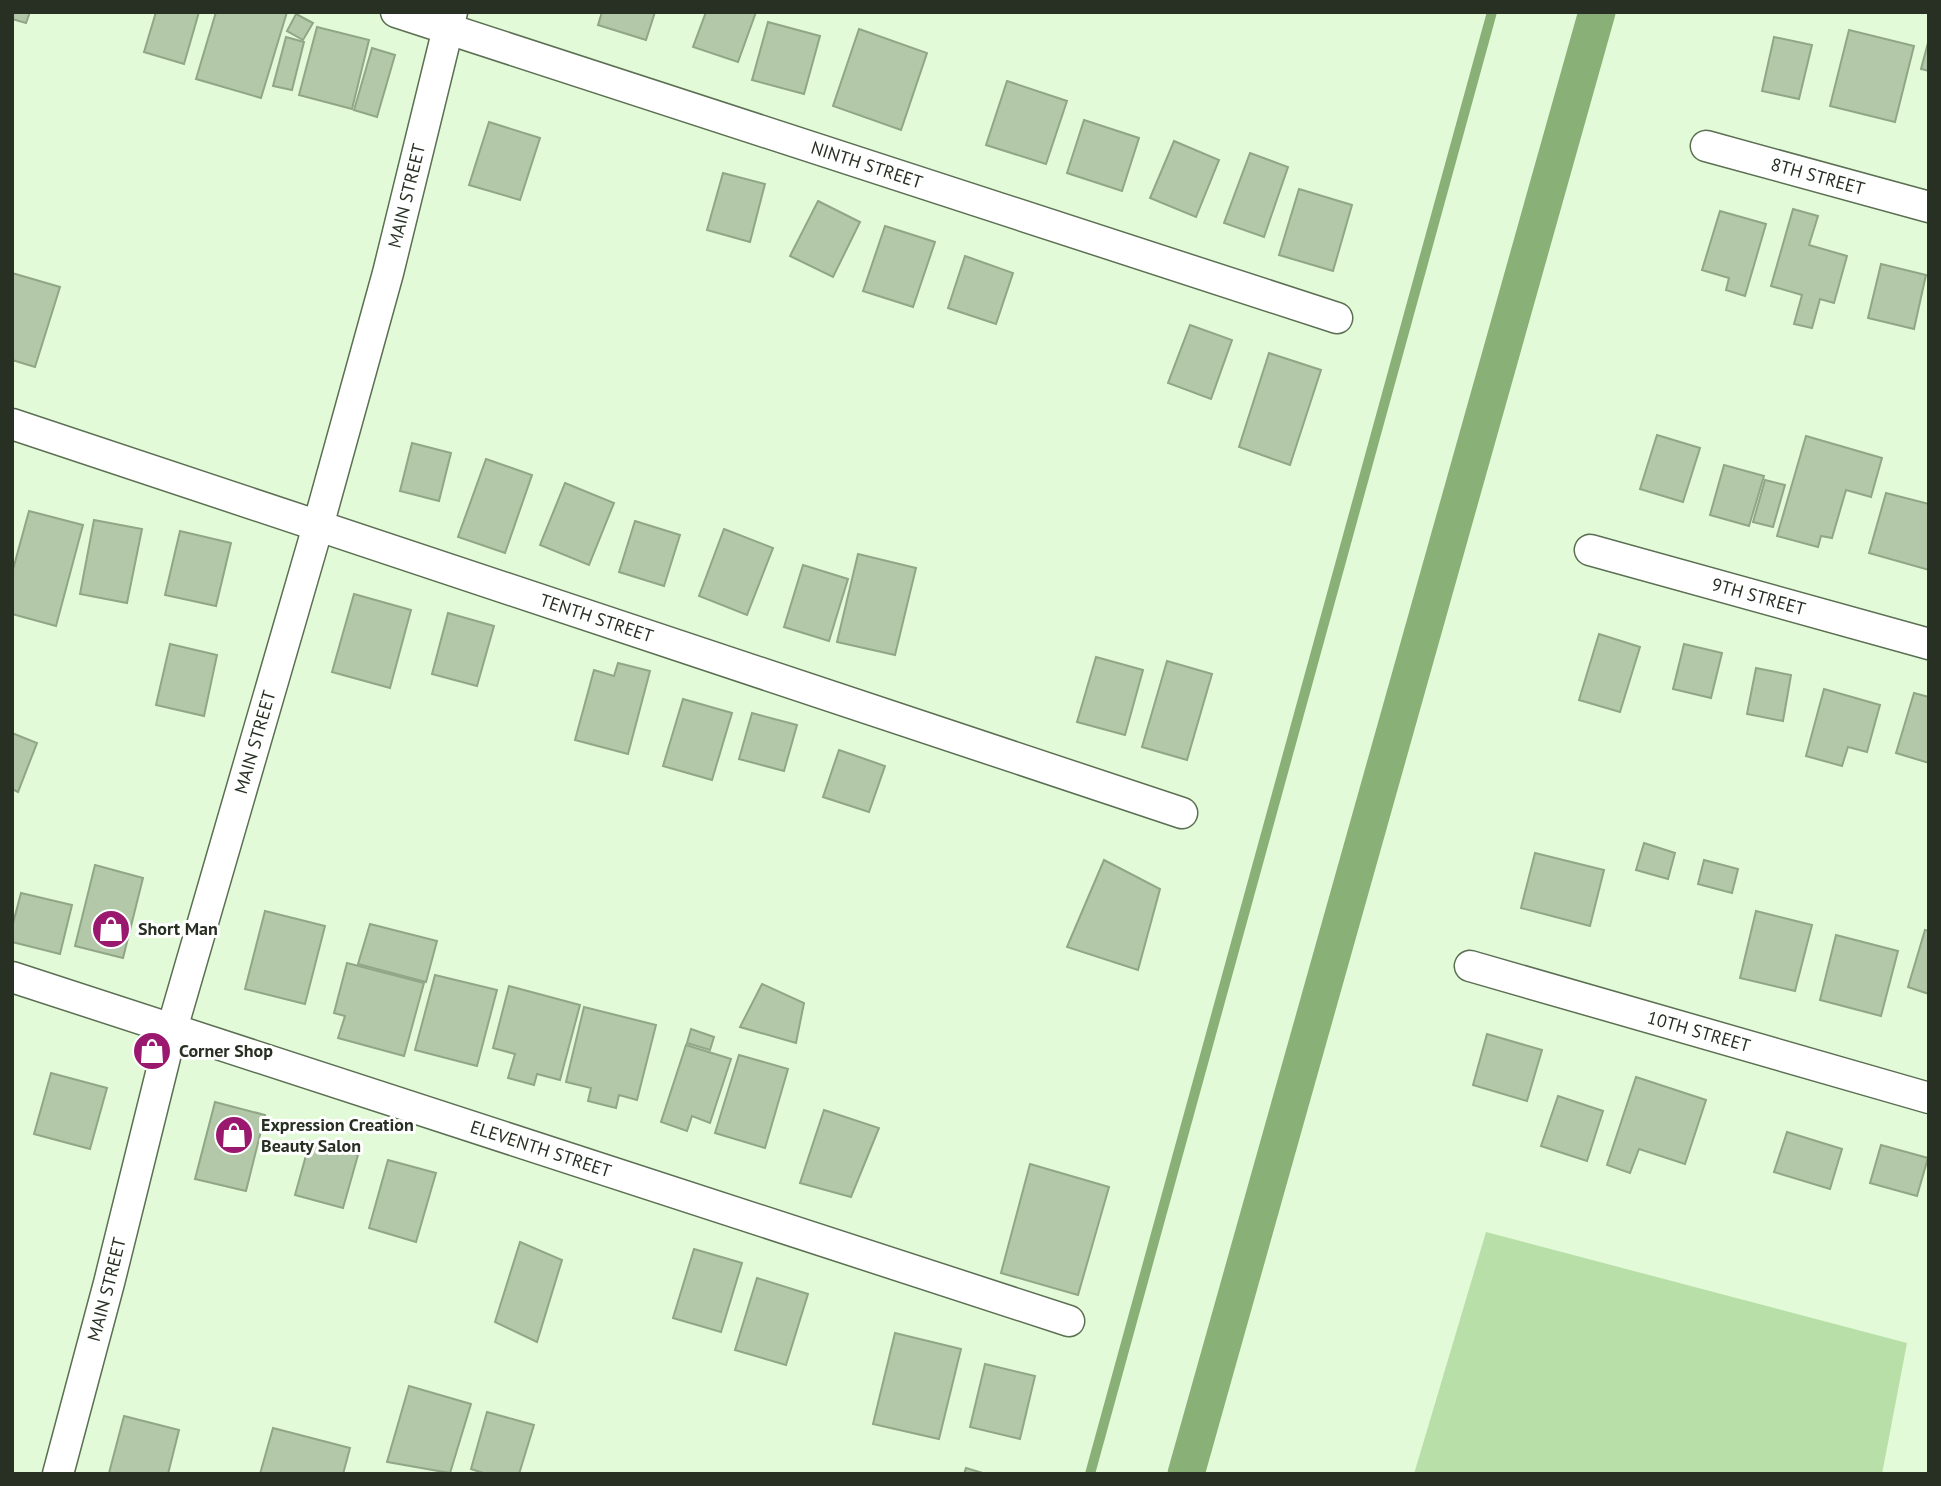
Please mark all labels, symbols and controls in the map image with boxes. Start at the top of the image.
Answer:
street label: NINTH STREET [808,136,926,193]
street label: MAIN STREET [383,141,430,250]
street label: 8TH STREET [1769,152,1868,200]
street label: 9TH STREET [1709,572,1808,620]
street label: TENTH STREET [537,588,656,647]
street label: MAIN STREET [229,688,281,796]
shop icon: Short Man [90,908,132,950]
place label: Short Man [138,917,218,940]
street label: 10TH STREET [1645,1006,1753,1057]
shop icon: Corner Shop [131,1030,173,1072]
place label: Corner Shop [179,1039,273,1062]
place label: Expression Creation Beauty Salon [261,1113,414,1157]
shop icon: Expression Creation Beauty Salon [213,1114,255,1156]
street label: ELEVENTH STREET [467,1115,614,1182]
street label: MAIN STREET [82,1235,131,1344]

